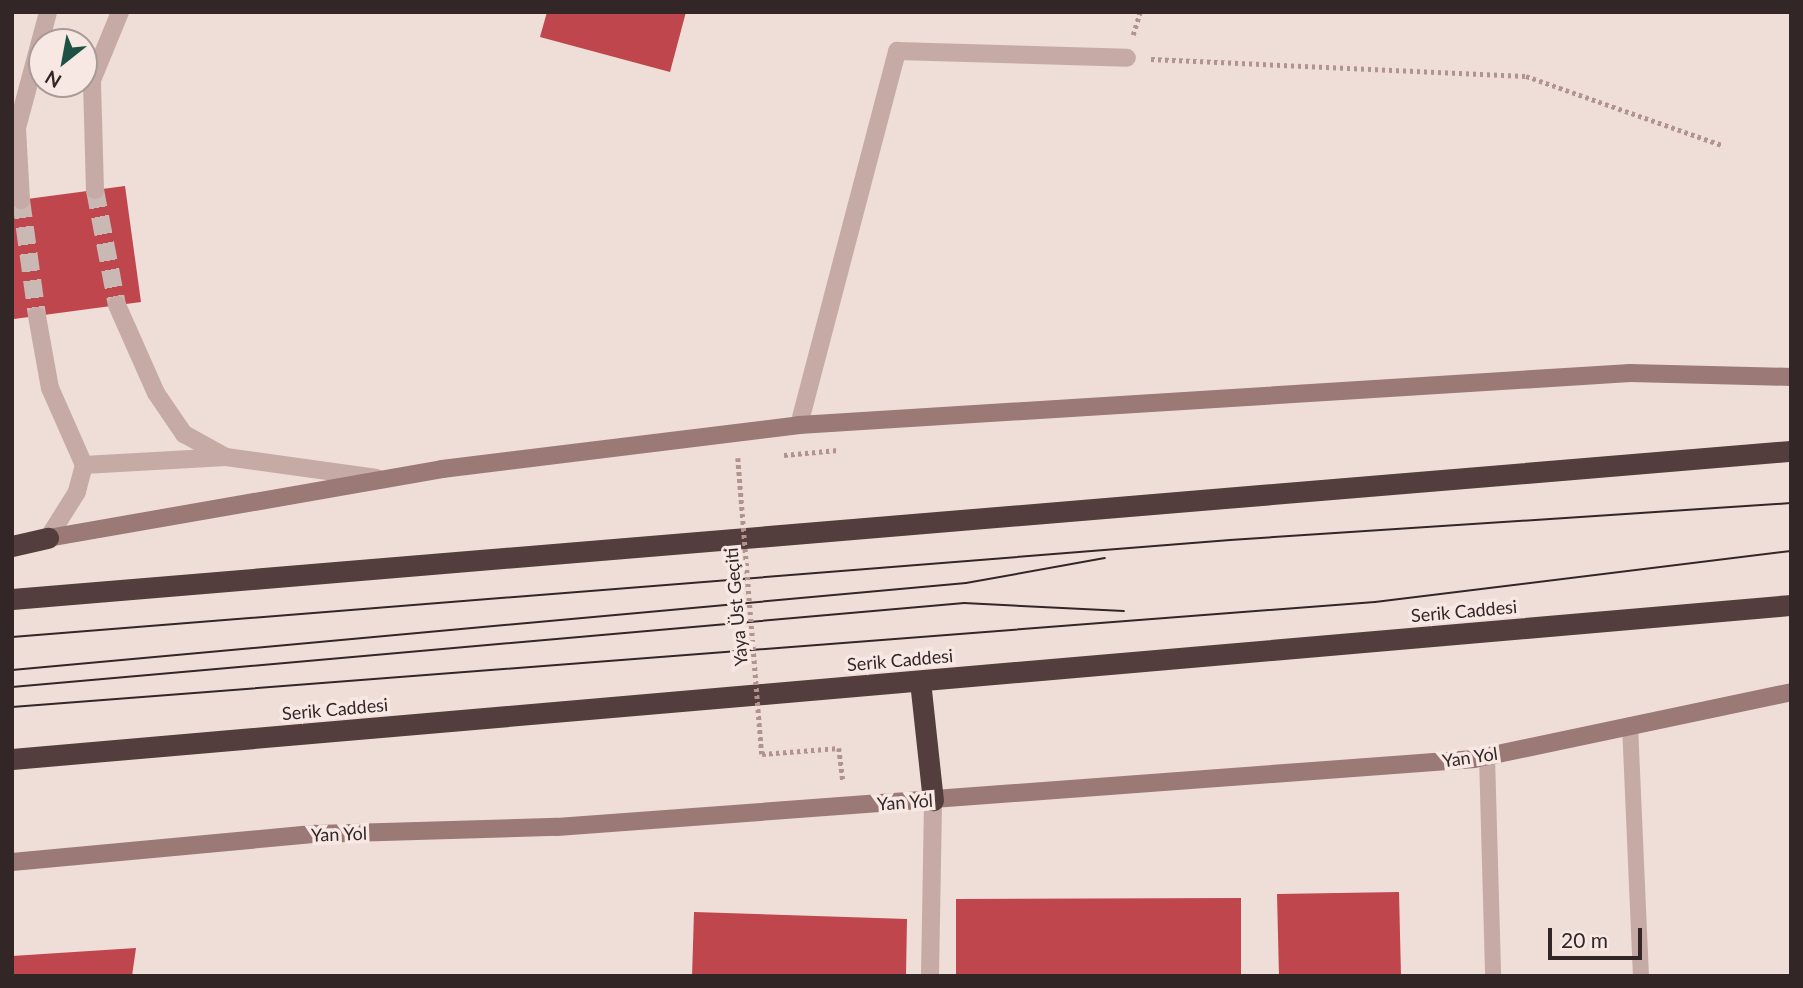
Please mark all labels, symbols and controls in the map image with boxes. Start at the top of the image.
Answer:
north arrow [28,28,98,98]
text: N [41,66,65,93]
street label: Yaya Üst Geçiti [720,547,752,667]
street label: Serik Caddesi [1410,596,1518,626]
street label: Serik Caddesi [846,645,954,675]
street label: Serik Caddesi [281,694,389,724]
street label: Yan Yol [1440,742,1500,772]
street label: Yan Yol [876,789,934,815]
street label: Yan Yol [310,822,368,846]
scale bar [1551,914,1646,958]
text: 20 m [1561,927,1608,952]

